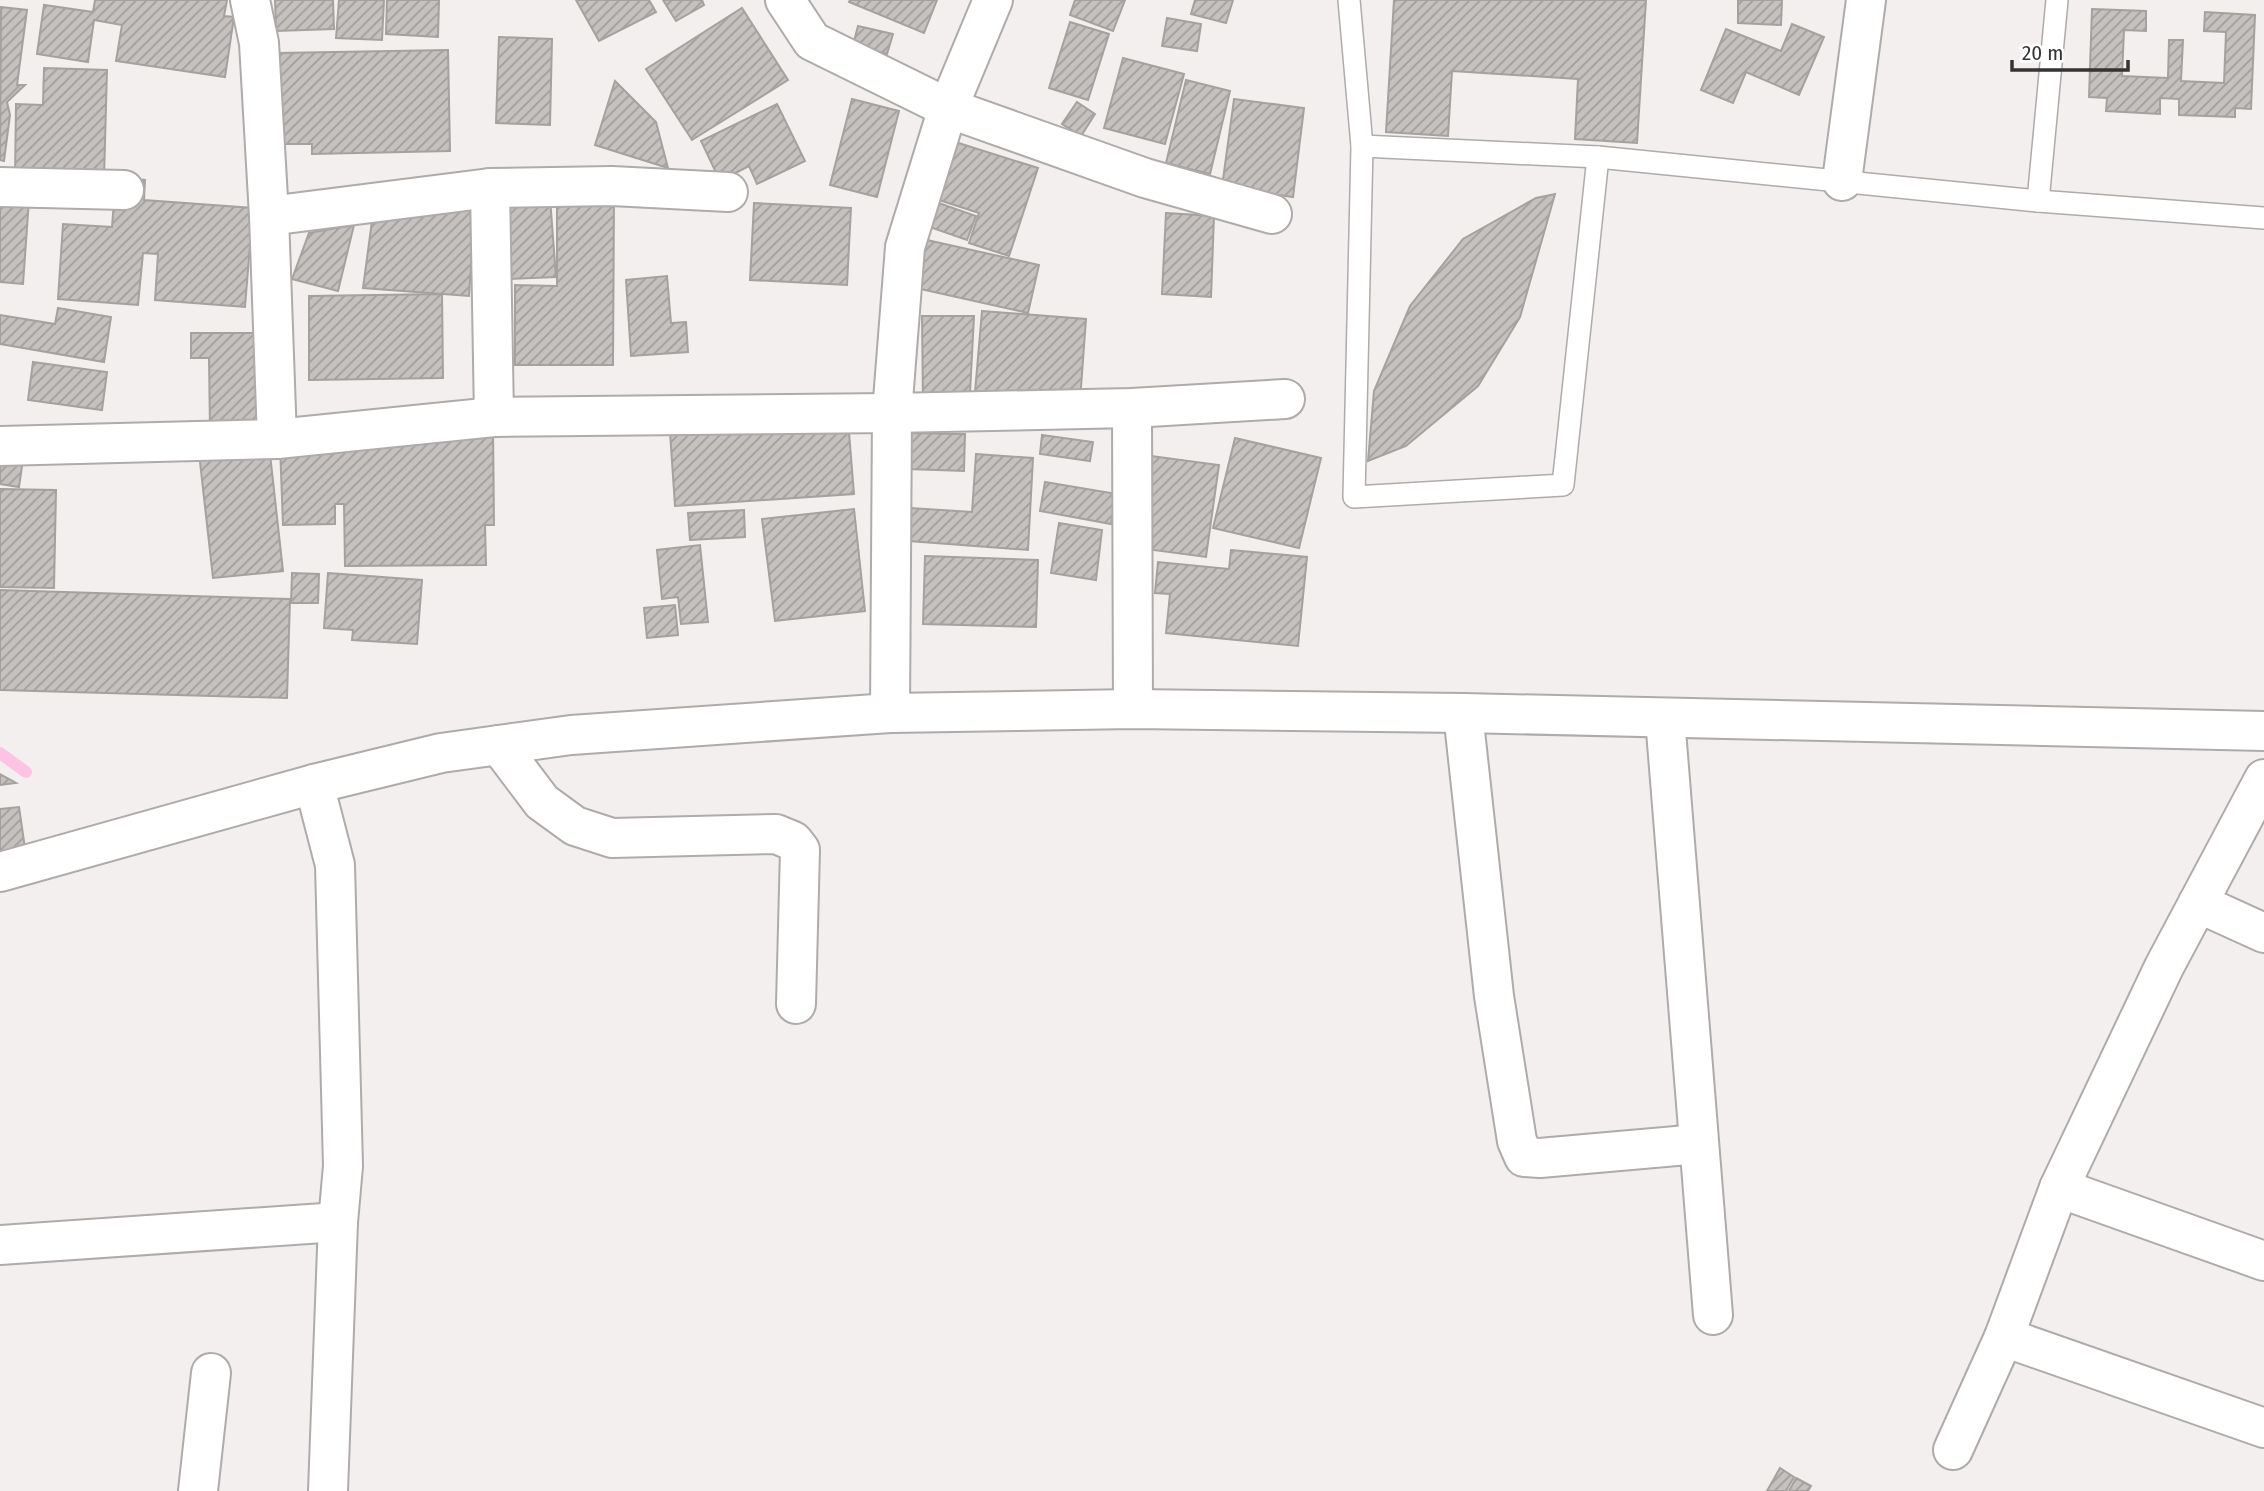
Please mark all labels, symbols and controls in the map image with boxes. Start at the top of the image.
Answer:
scale bar [2012,28,2128,72]
text: 20 m [2022,40,2063,66]

